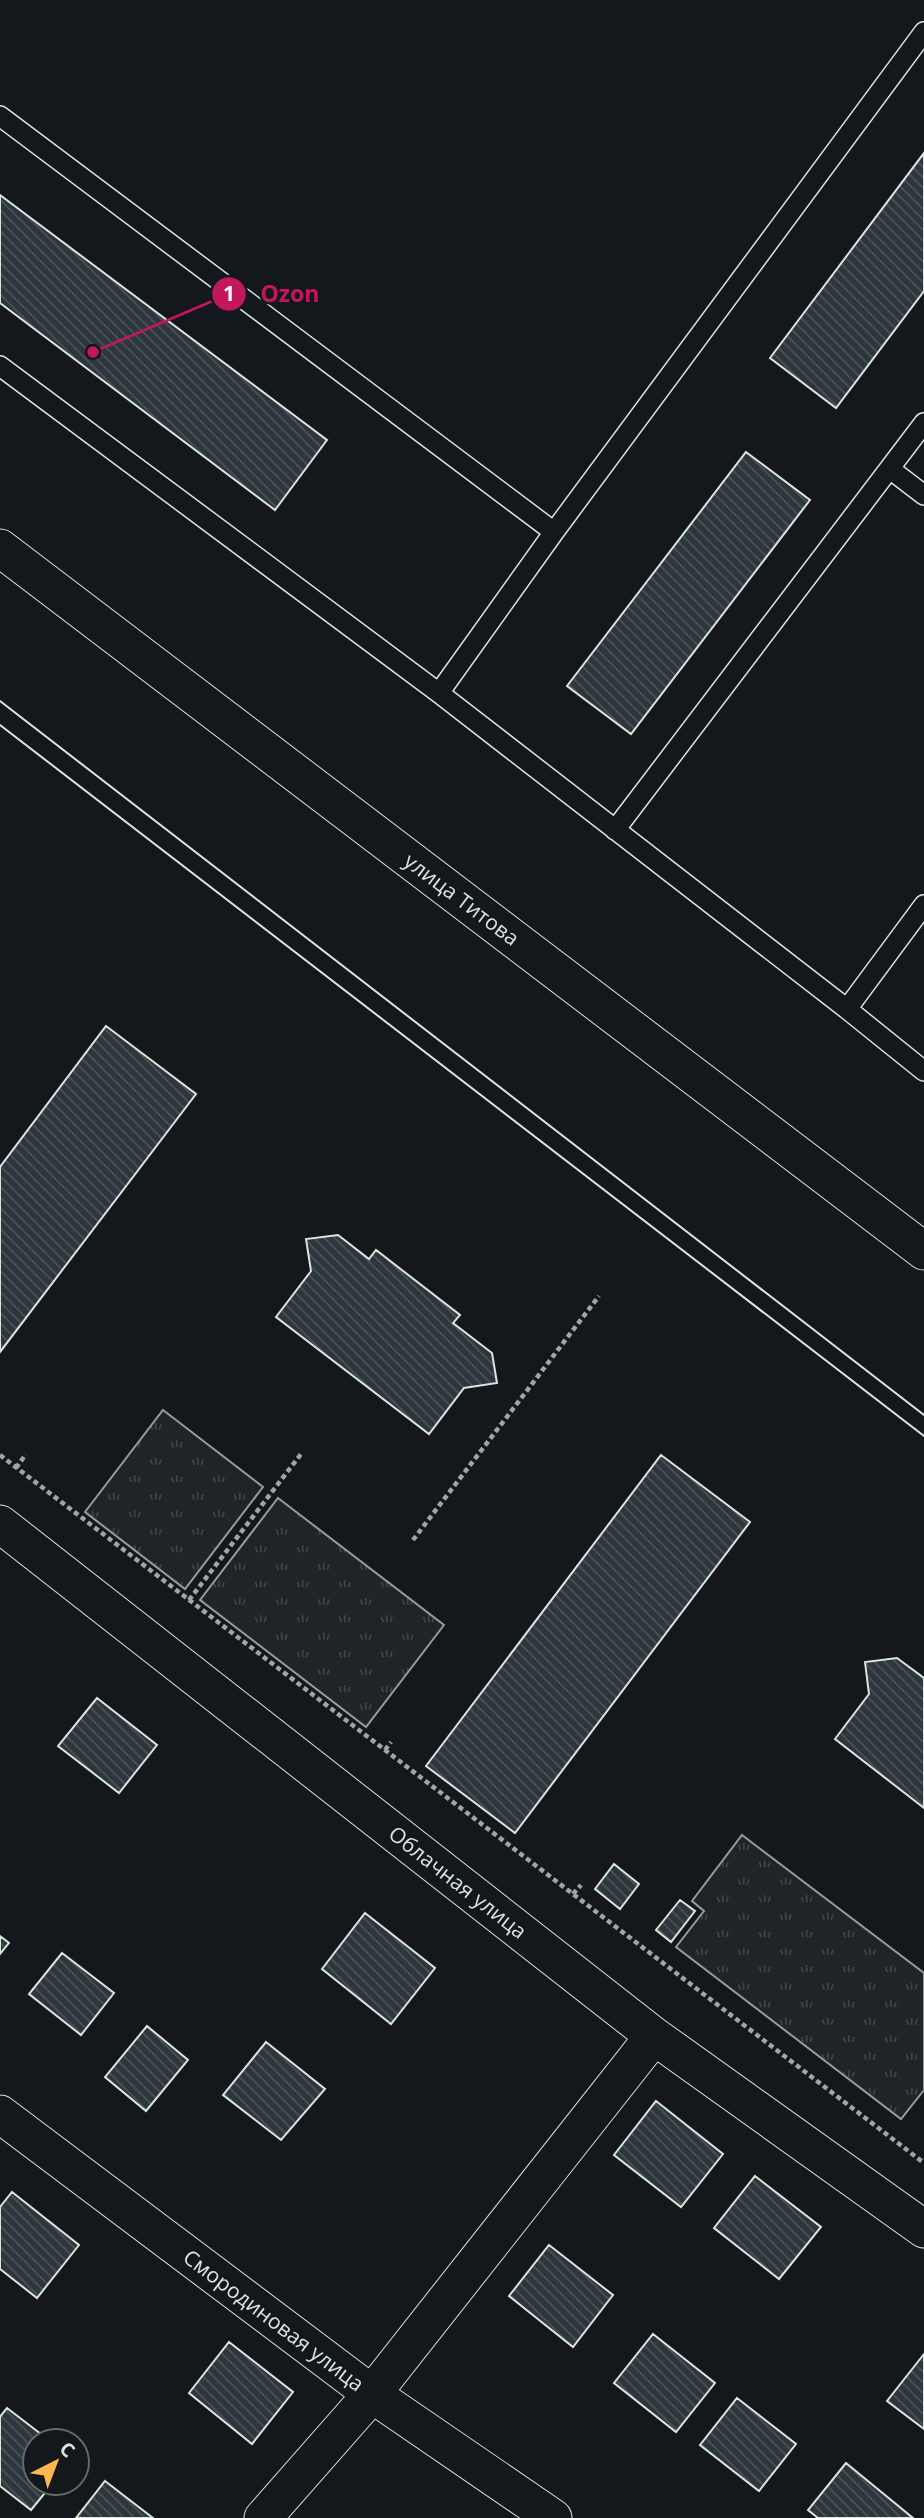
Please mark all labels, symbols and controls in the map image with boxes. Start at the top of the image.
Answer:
callout: Ozon [211,272,333,316]
text: Ozon [261,277,319,309]
text: 1 [223,279,235,307]
street label: улица Титова [399,846,525,952]
street label: Облачная улица [383,1819,533,1945]
street label: Смородиновая улица [178,2243,370,2397]
north arrow [21,2427,91,2497]
text: С [54,2436,81,2463]

